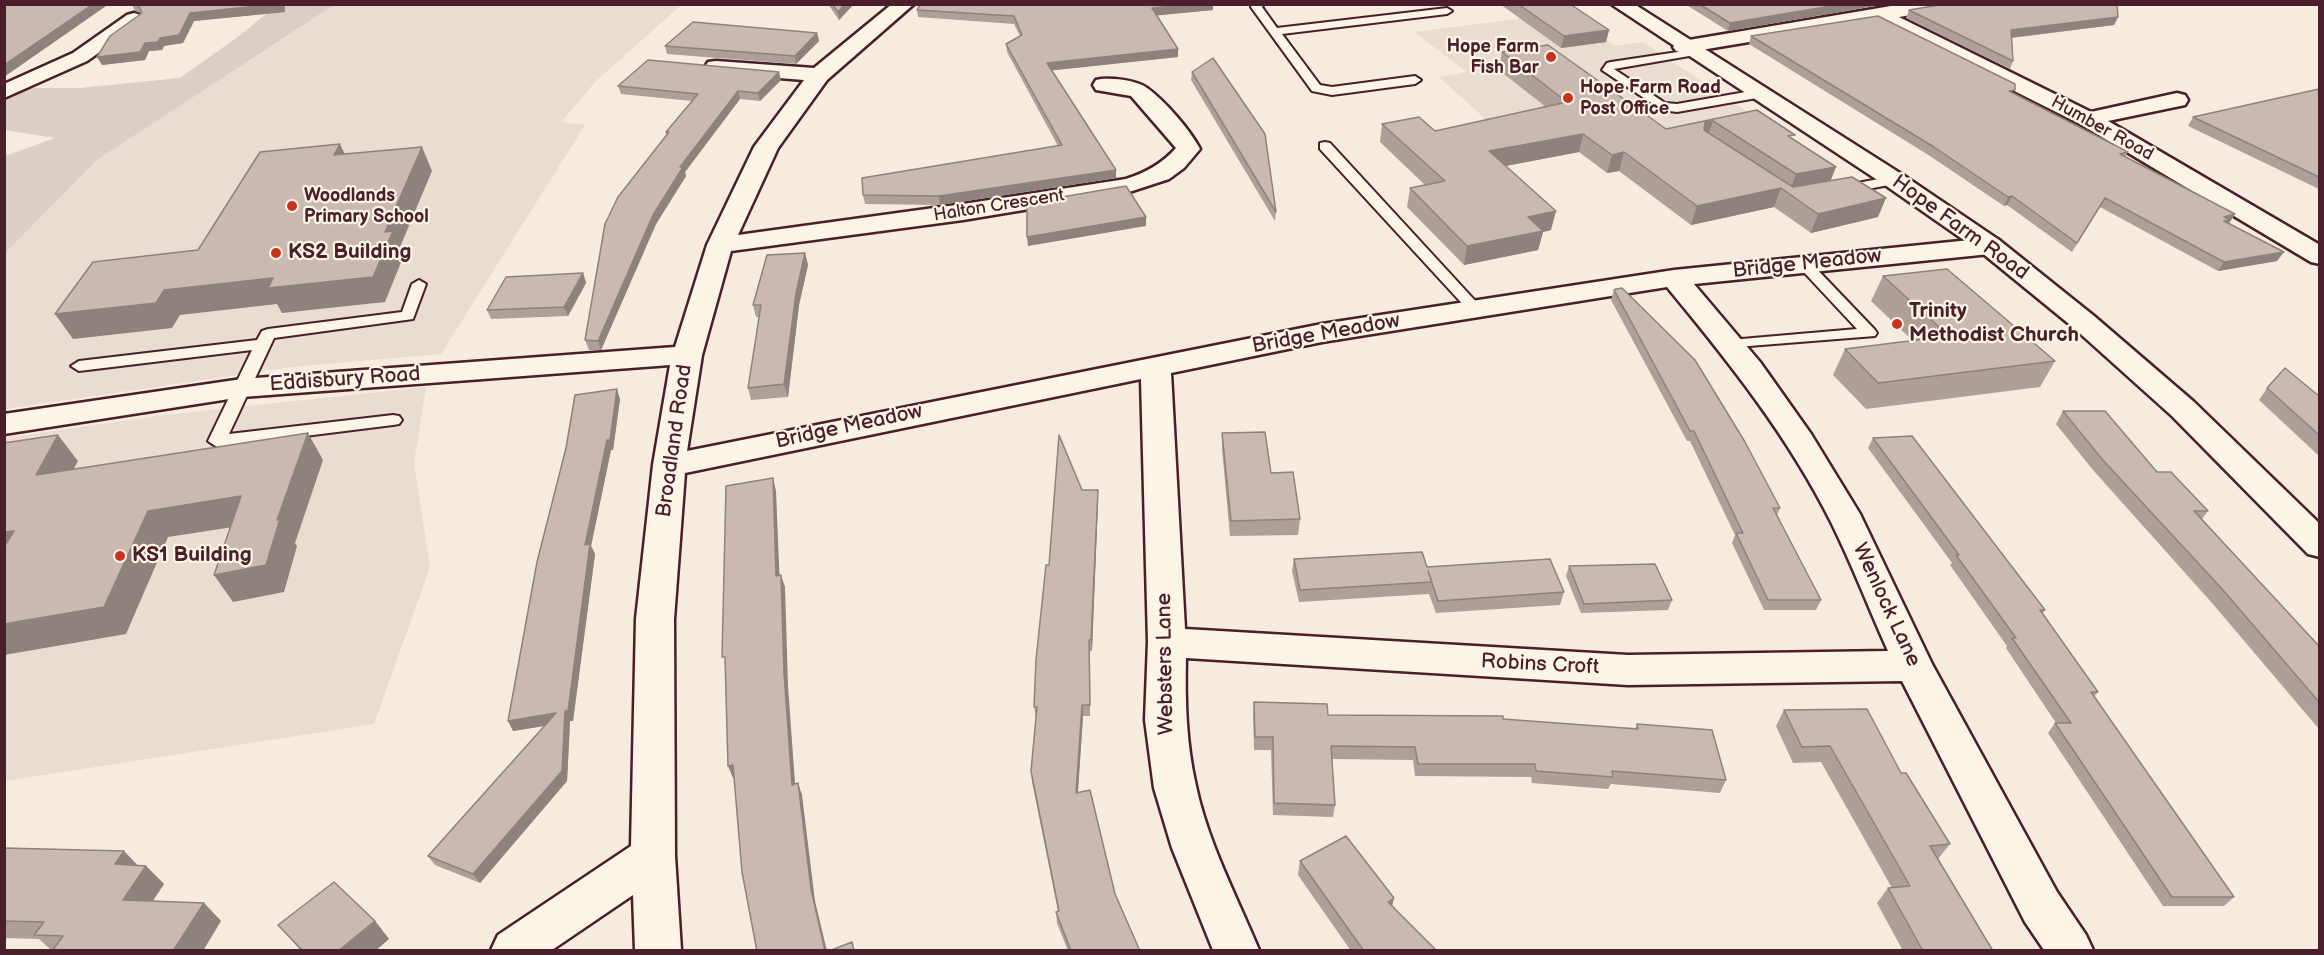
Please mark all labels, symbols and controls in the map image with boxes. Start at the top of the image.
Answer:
place label: Hope Farm Fish Bar [1447,36,1539,78]
marker: Hope Farm Fish Bar [1544,50,1558,64]
place label: Hope Farm Road Post Office [1580,77,1721,119]
marker: Hope Farm Road Post Office [1561,91,1575,105]
street label: Humber Road [2047,92,2157,166]
street label: Hope Farm Road [1887,170,2033,286]
place label: Woodlands Primary School [304,185,429,228]
street label: Halton Crescent [932,185,1066,227]
marker: Woodlands Primary School [285,199,299,213]
place label: KS2 Building [288,240,411,266]
street label: Bridge Meadow [1731,244,1883,284]
marker: KS2 Building [269,246,283,260]
place label: Trinity Methodist Church [1909,299,2079,349]
street label: Bridge Meadow [1250,309,1402,359]
marker: Trinity Methodist Church [1890,317,1904,331]
street label: Eddisbury Road [269,362,421,398]
street label: Broadland Road [652,363,698,519]
street label: Bridge Meadow [773,399,925,455]
street label: Wenlock Lane [1846,539,1926,671]
place label: KS1 Building [132,543,252,569]
marker: KS1 Building [113,549,127,563]
street label: Websters Lane [1152,593,1180,735]
street label: Robins Croft [1480,649,1600,681]

